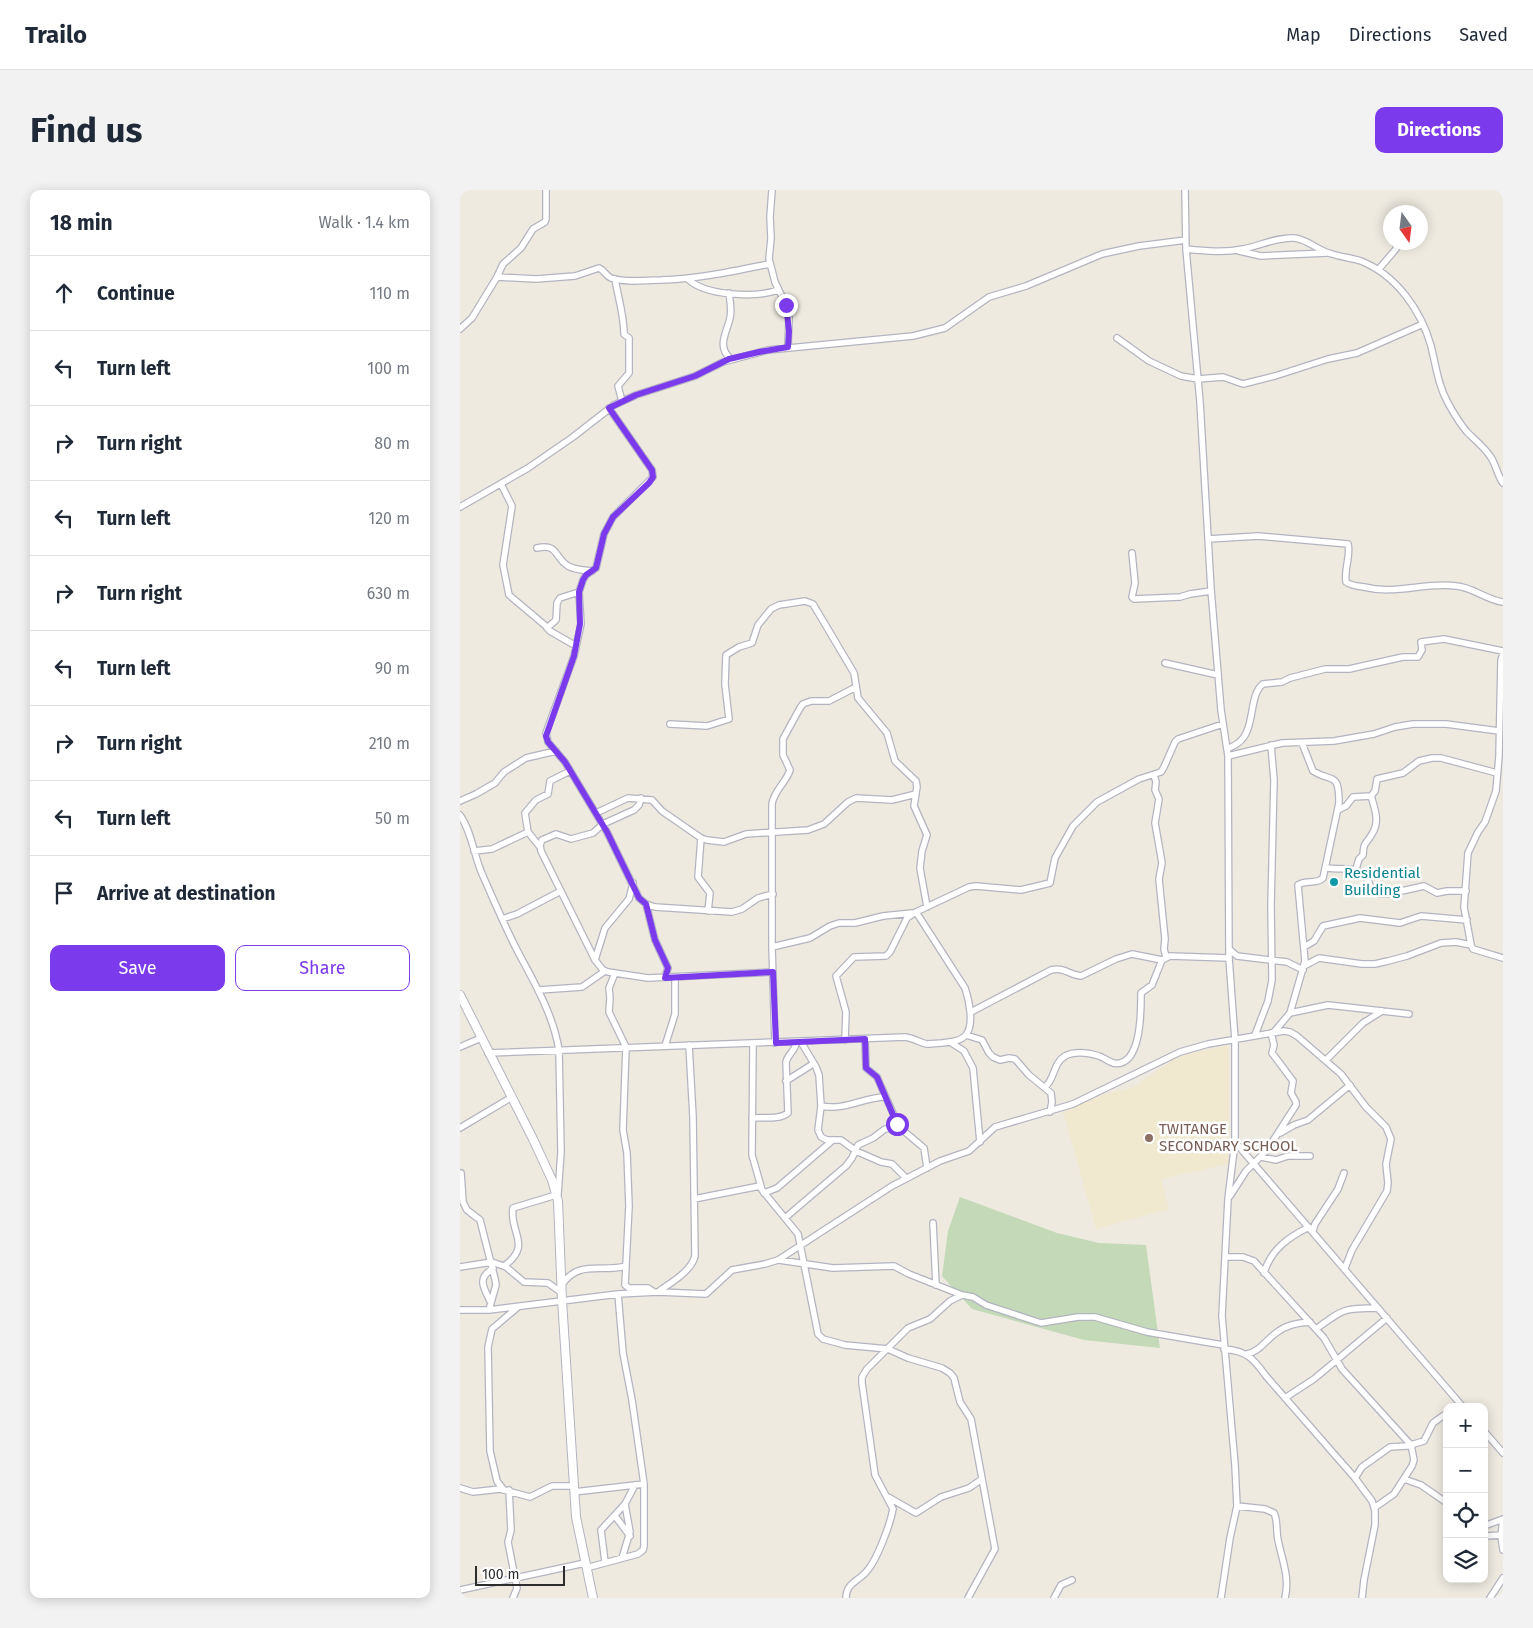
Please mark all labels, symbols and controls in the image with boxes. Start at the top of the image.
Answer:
text: Trailo [25,21,87,49]
text: Map [1286,24,1321,46]
text: Directions [1349,24,1431,46]
text: Saved [1459,24,1508,46]
button: Directions [1375,107,1503,153]
text: Find us [30,109,142,151]
north arrow [1383,205,1428,250]
text: 18 min [50,210,113,236]
text: Walk · 1.4 km [319,213,410,232]
icon: ahead [50,279,78,307]
text: Continue [97,282,175,305]
text: 110 m [369,284,410,303]
route end [775,294,798,317]
icon: left [50,354,78,382]
text: Turn left [97,357,171,380]
text: 100 m [367,359,410,378]
icon: right [50,429,78,457]
text: Turn right [97,432,182,455]
text: 80 m [374,434,410,453]
icon: left [50,504,78,532]
text: Turn left [97,507,171,530]
text: 120 m [368,509,410,528]
icon: right [50,579,78,607]
text: Turn right [97,582,182,605]
text: 630 m [367,584,410,603]
icon: left [50,654,78,682]
text: Turn left [97,657,171,680]
text: 90 m [375,659,410,678]
icon: right [50,729,78,757]
text: Turn right [97,732,182,755]
text: 210 m [369,734,410,753]
icon: left [50,804,78,832]
text: Turn left [97,807,171,830]
text: 50 m [375,809,410,828]
place label: Residential Building [1344,864,1421,899]
marker: Residential Building [1328,876,1340,888]
icon: arrive [50,879,78,907]
text: Arrive at destination [97,882,276,905]
button: Save [50,945,225,991]
button: Share [235,945,410,991]
route start [886,1113,909,1136]
place label: TWITANGE SECONDARY SCHOOL [1159,1120,1298,1155]
marker: TWITANGE SECONDARY SCHOOL [1143,1132,1155,1144]
map controls [1443,1403,1488,1583]
button: + [1443,1403,1488,1448]
button: − [1443,1448,1488,1493]
button: locate [1443,1493,1488,1538]
button: layers [1443,1538,1488,1583]
scale bar [475,1563,565,1586]
text: 100 m [482,1566,519,1583]

